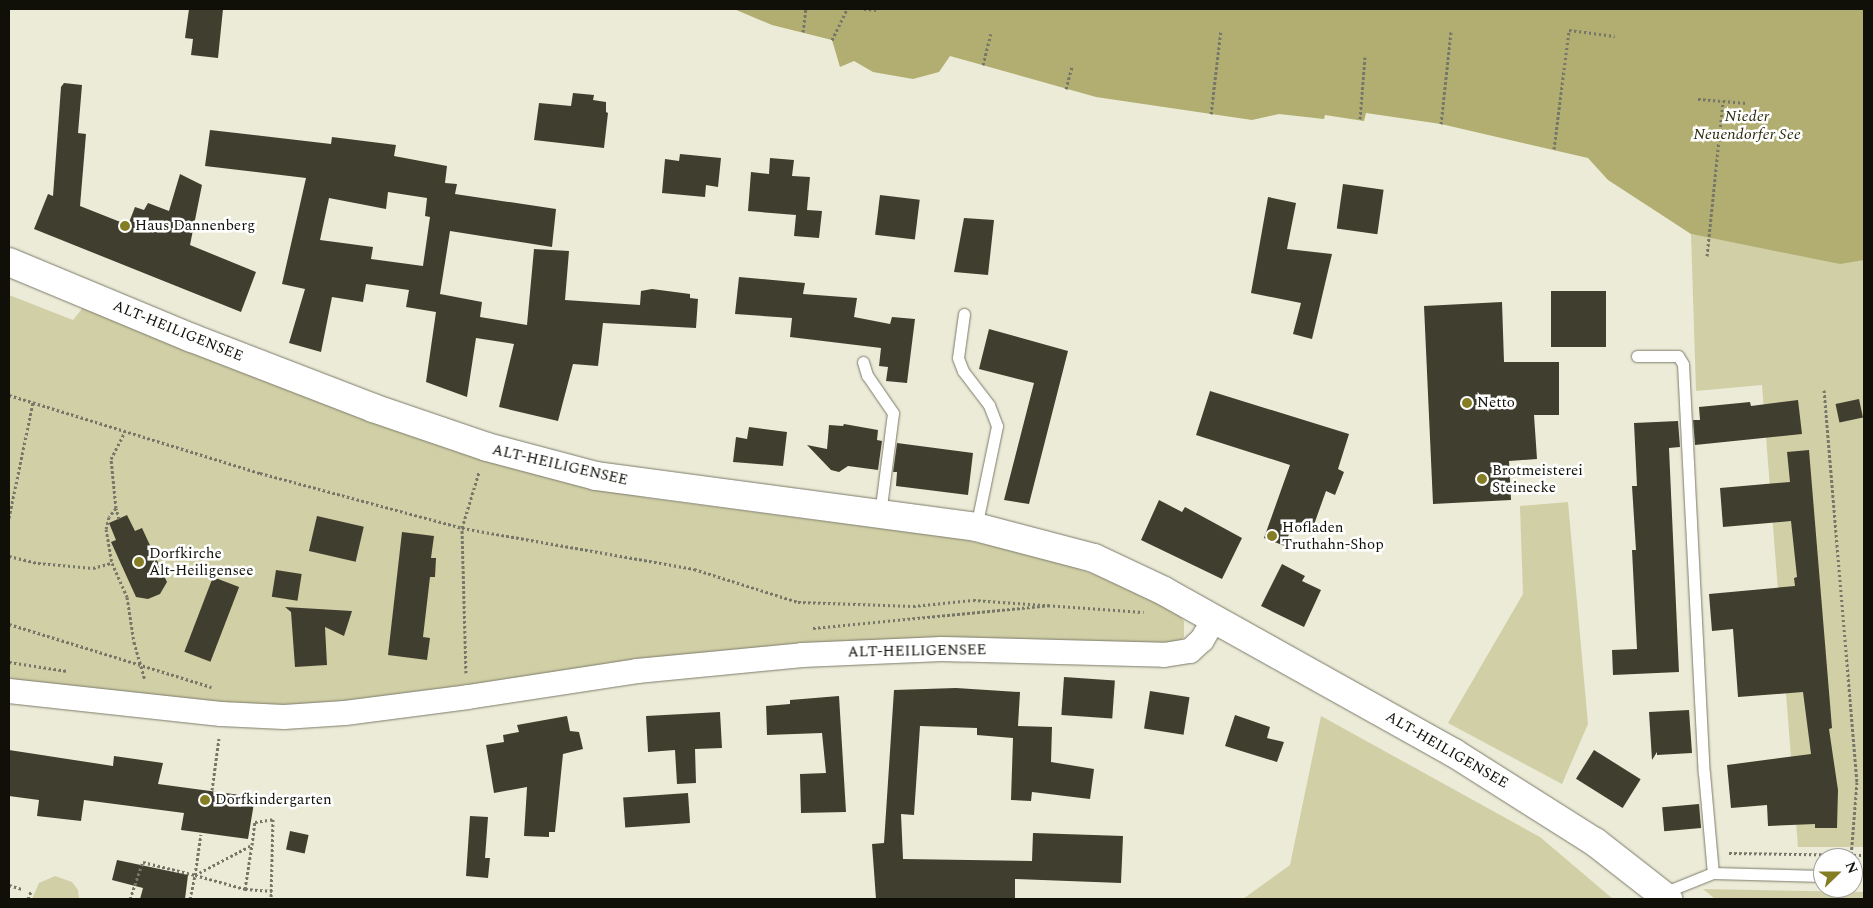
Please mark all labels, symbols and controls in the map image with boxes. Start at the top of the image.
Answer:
water label: Nieder Neuendorfer See [1693,106,1801,144]
place label: Haus Dannenberg [135,217,255,235]
marker: Haus Dannenberg [119,220,131,232]
street label: ALT-HEILIGENSEE [110,297,246,365]
place label: Netto [1477,394,1515,412]
marker: Netto [1461,397,1473,409]
street label: ALT-HEILIGENSEE [490,441,630,489]
place label: Brotmeisterei Steinecke [1492,461,1583,496]
marker: Brotmeisterei Steinecke [1476,473,1488,485]
place label: Hofladen Truthahn-Shop [1282,518,1384,553]
marker: Hofladen Truthahn-Shop [1266,530,1278,542]
place label: Dorfkirche Alt-Heiligensee [149,544,253,579]
marker: Dorfkirche Alt-Heiligensee [133,556,145,568]
street label: ALT-HEILIGENSEE [847,641,987,661]
street label: ALT-HEILIGENSEE [1382,707,1512,793]
place label: Dorfkindergarten [215,791,332,809]
marker: Dorfkindergarten [199,794,211,806]
north arrow [1813,848,1863,898]
text: N [1840,858,1863,877]

